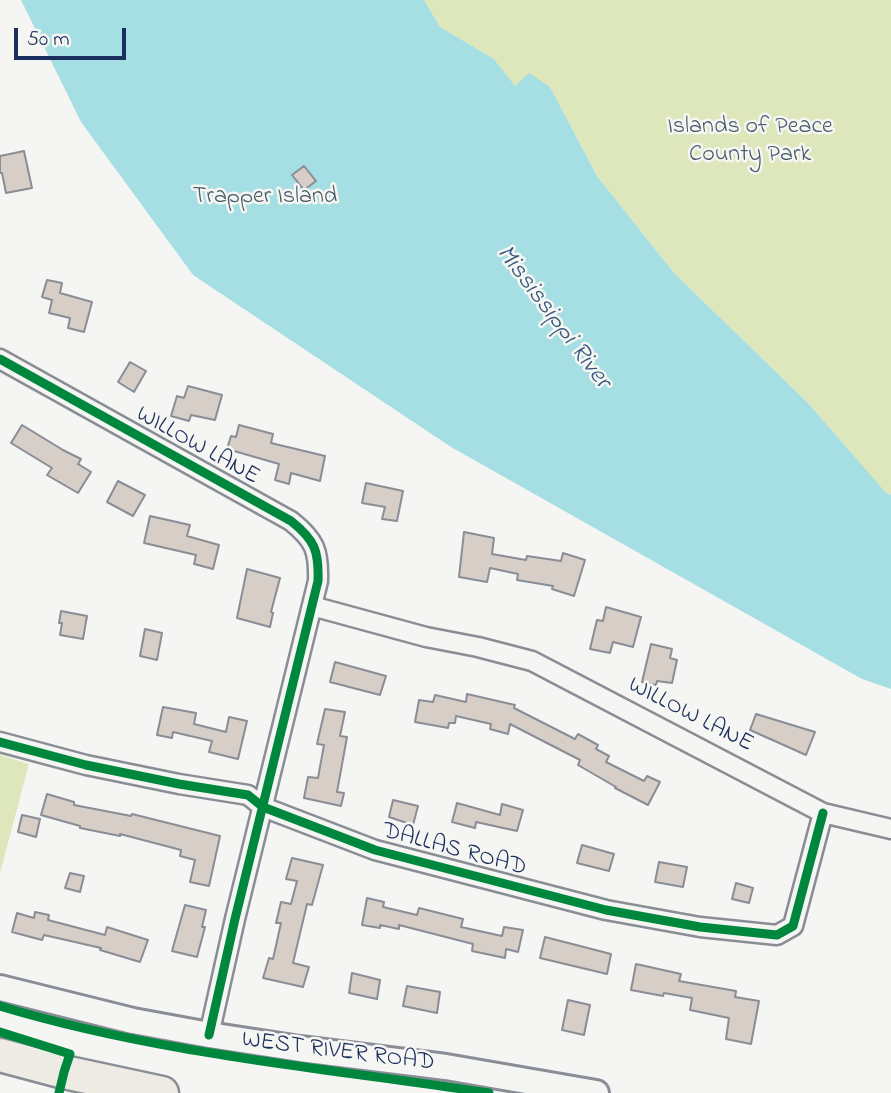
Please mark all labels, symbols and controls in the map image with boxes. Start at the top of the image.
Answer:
scale bar [18,14,130,58]
text: 50 m [27,25,70,55]
park label: Islands of Peace County Park [667,114,833,170]
park label: Trapper Island [193,184,337,212]
water label: Mississippi River [488,240,616,396]
street label: WILLOW LANE [130,401,264,493]
street label: WILLOW LANE [623,672,757,760]
street label: DALLAS ROAD [379,818,529,884]
street label: WEST RIVER ROAD [240,1027,436,1079]

